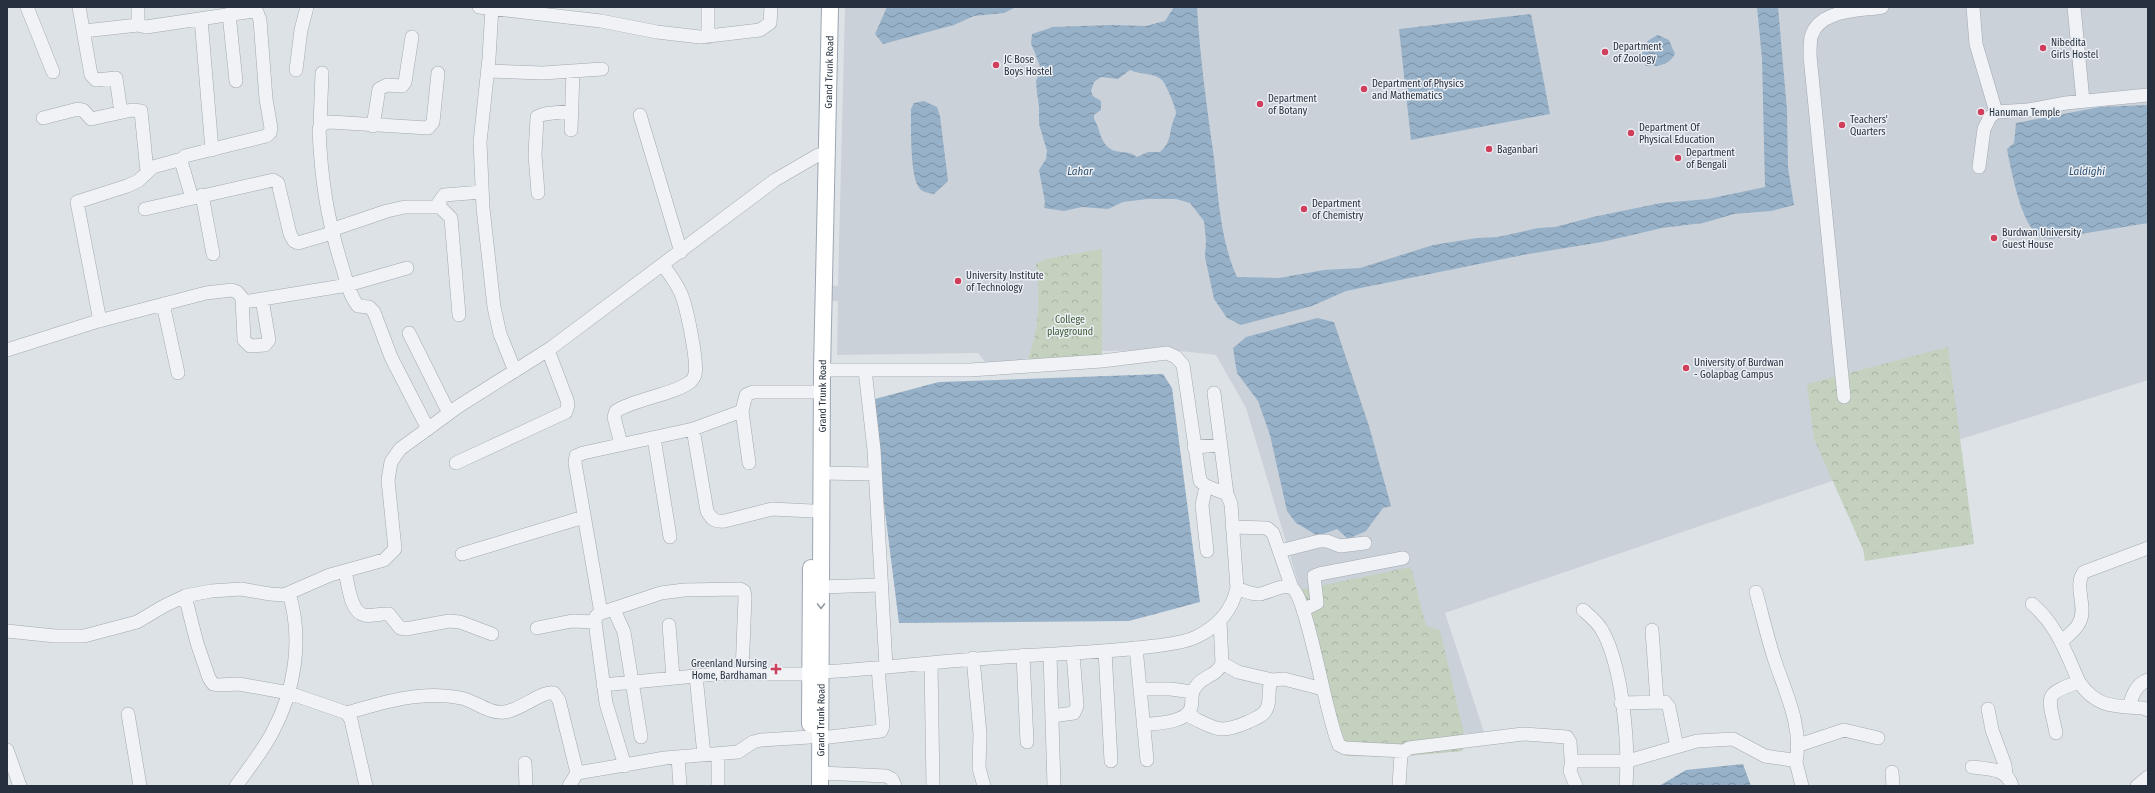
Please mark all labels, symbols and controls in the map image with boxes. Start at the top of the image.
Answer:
street label: Grand Trunk Road [823,35,836,109]
place label: Nibedita Girls Hostel [2051,37,2099,61]
place label: Department of Zoology [1613,41,1663,65]
marker: Nibedita Girls Hostel [2038,43,2048,53]
marker: Department of Zoology [1600,47,1610,57]
place label: JC Bose Boys Hostel [1004,54,1052,78]
marker: JC Bose Boys Hostel [991,60,1001,70]
place label: Department of Physics and Mathematics [1372,78,1464,102]
marker: Department of Physics and Mathematics [1359,84,1369,94]
place label: Department of Botany [1268,93,1318,117]
marker: Department of Botany [1255,99,1265,109]
marker: Hanuman Temple [1976,107,1986,117]
place label: Hanuman Temple [1989,107,2060,119]
place label: Teachers' Quarters [1850,114,1888,138]
marker: Teachers' Quarters [1837,120,1847,130]
place label: Department Of Physical Education [1639,122,1715,146]
marker: Department Of Physical Education [1626,128,1636,138]
marker: Baganbari [1484,144,1494,154]
place label: Baganbari [1497,144,1538,156]
place label: Department of Bengali [1686,147,1736,171]
marker: Department of Bengali [1673,153,1683,163]
water label: Lahar [1067,165,1094,178]
water label: Laldighi [2069,165,2105,178]
place label: Department of Chemistry [1312,198,1364,222]
marker: Department of Chemistry [1299,204,1309,214]
place label: Burdwan University Guest House [2002,227,2082,251]
marker: Burdwan University Guest House [1989,233,1999,243]
place label: University Institute of Technology [966,270,1044,294]
marker: University Institute of Technology [953,276,963,286]
park label: College playground [1047,314,1093,338]
place label: University of Burdwan - Golapbag Campus [1694,357,1784,381]
street label: Grand Trunk Road [817,359,829,433]
marker: University of Burdwan - Golapbag Campus [1681,363,1691,373]
one-way arrow [817,603,825,609]
place label: Greenland Nursing Home, Bardhaman [691,658,767,682]
marker: Greenland Nursing Home, Bardhaman [770,663,782,675]
street label: Grand Trunk Road [815,683,827,757]

